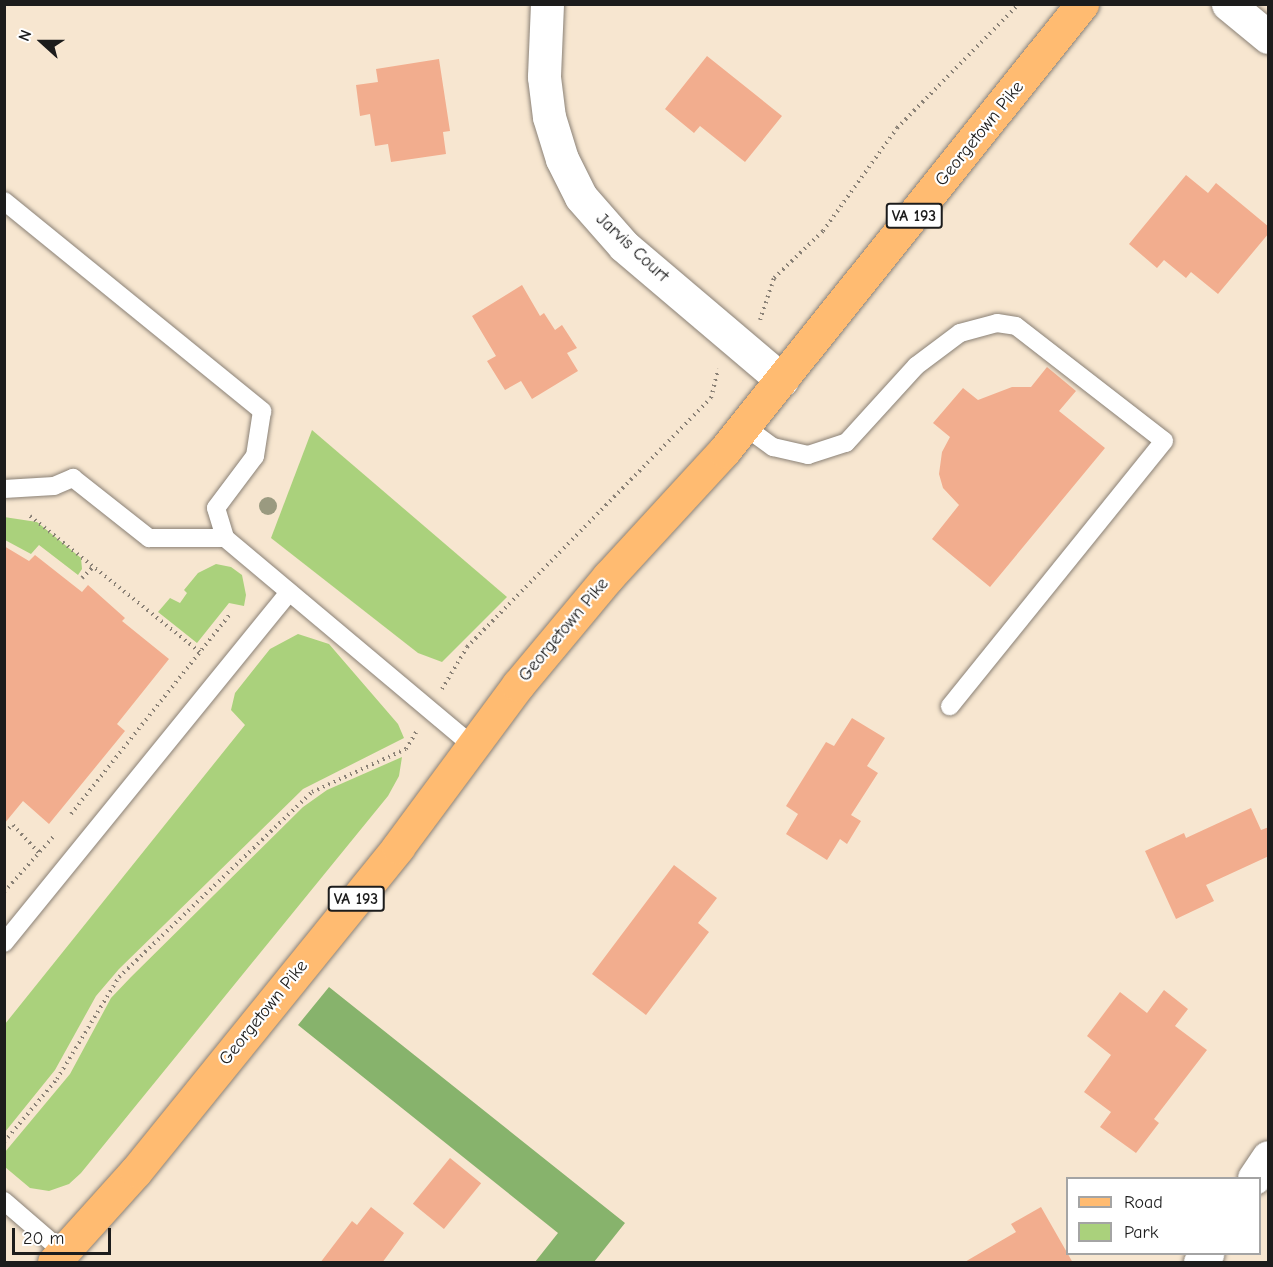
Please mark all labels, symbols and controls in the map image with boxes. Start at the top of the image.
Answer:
north arrow [12,12,72,72]
text: N [15,27,35,44]
street label: Georgetown Pike [931,77,1029,191]
road number: VA 193 [886,203,942,229]
street label: Jarvis Court [591,209,673,287]
street label: Georgetown Pike [514,574,614,686]
road number: VA 193 [328,886,385,912]
street label: Georgetown Pike [215,956,313,1070]
legend [1066,1177,1261,1255]
text: Road [1124,1192,1163,1213]
scale bar [15,1216,114,1254]
text: Park [1124,1222,1158,1243]
text: 20 m [23,1228,64,1249]

